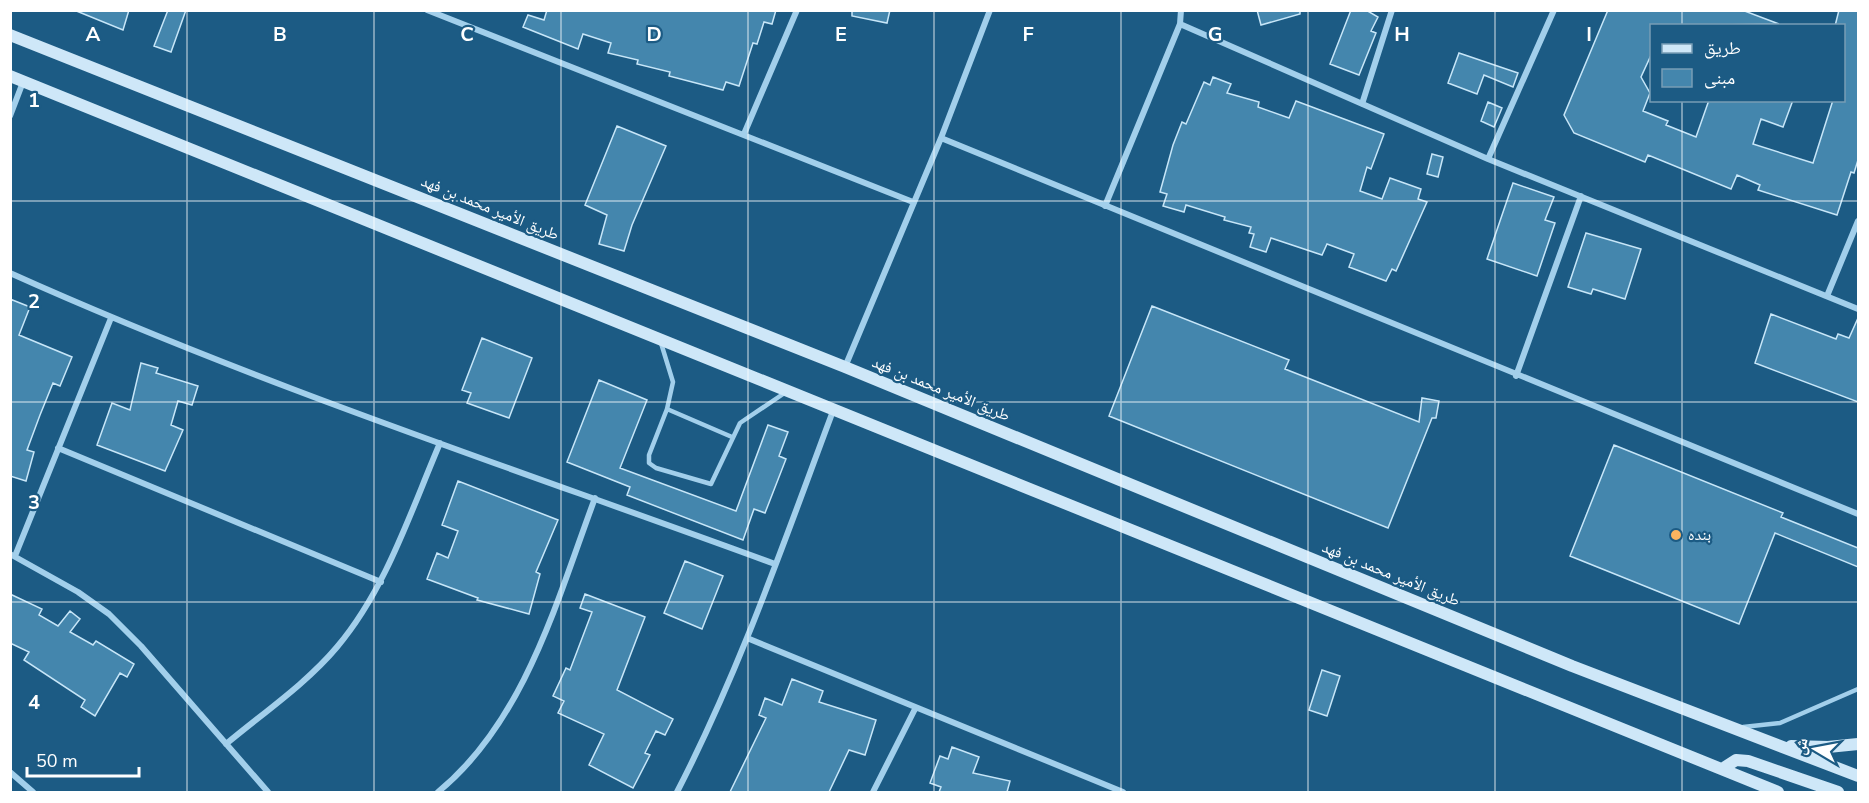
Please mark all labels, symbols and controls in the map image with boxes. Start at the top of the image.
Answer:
text: A [86,21,101,48]
text: B [273,21,287,48]
text: C [460,21,474,48]
text: D [646,21,662,48]
text: E [835,21,847,48]
text: F [1022,21,1034,48]
text: G [1208,21,1222,48]
text: H [1394,21,1410,48]
text: I [1586,21,1592,48]
legend [1650,24,1845,102]
text: طريق [1704,36,1741,60]
text: مبنى [1704,66,1735,90]
text: 1 [28,87,40,114]
street label: طريق الأمير محمد بن فهد [418,170,562,246]
text: 2 [28,288,40,315]
street label: طريق الأمير محمد بن فهد [869,351,1013,427]
text: 3 [28,489,40,516]
place label: بنده [1688,524,1711,546]
marker: بنده [1669,528,1683,542]
street label: طريق الأمير محمد بن فهد [1319,536,1463,612]
text: 4 [28,689,40,716]
north arrow [1785,719,1845,779]
text: ش [1789,736,1814,757]
scale bar [27,740,140,778]
text: 50 m [36,749,78,773]

